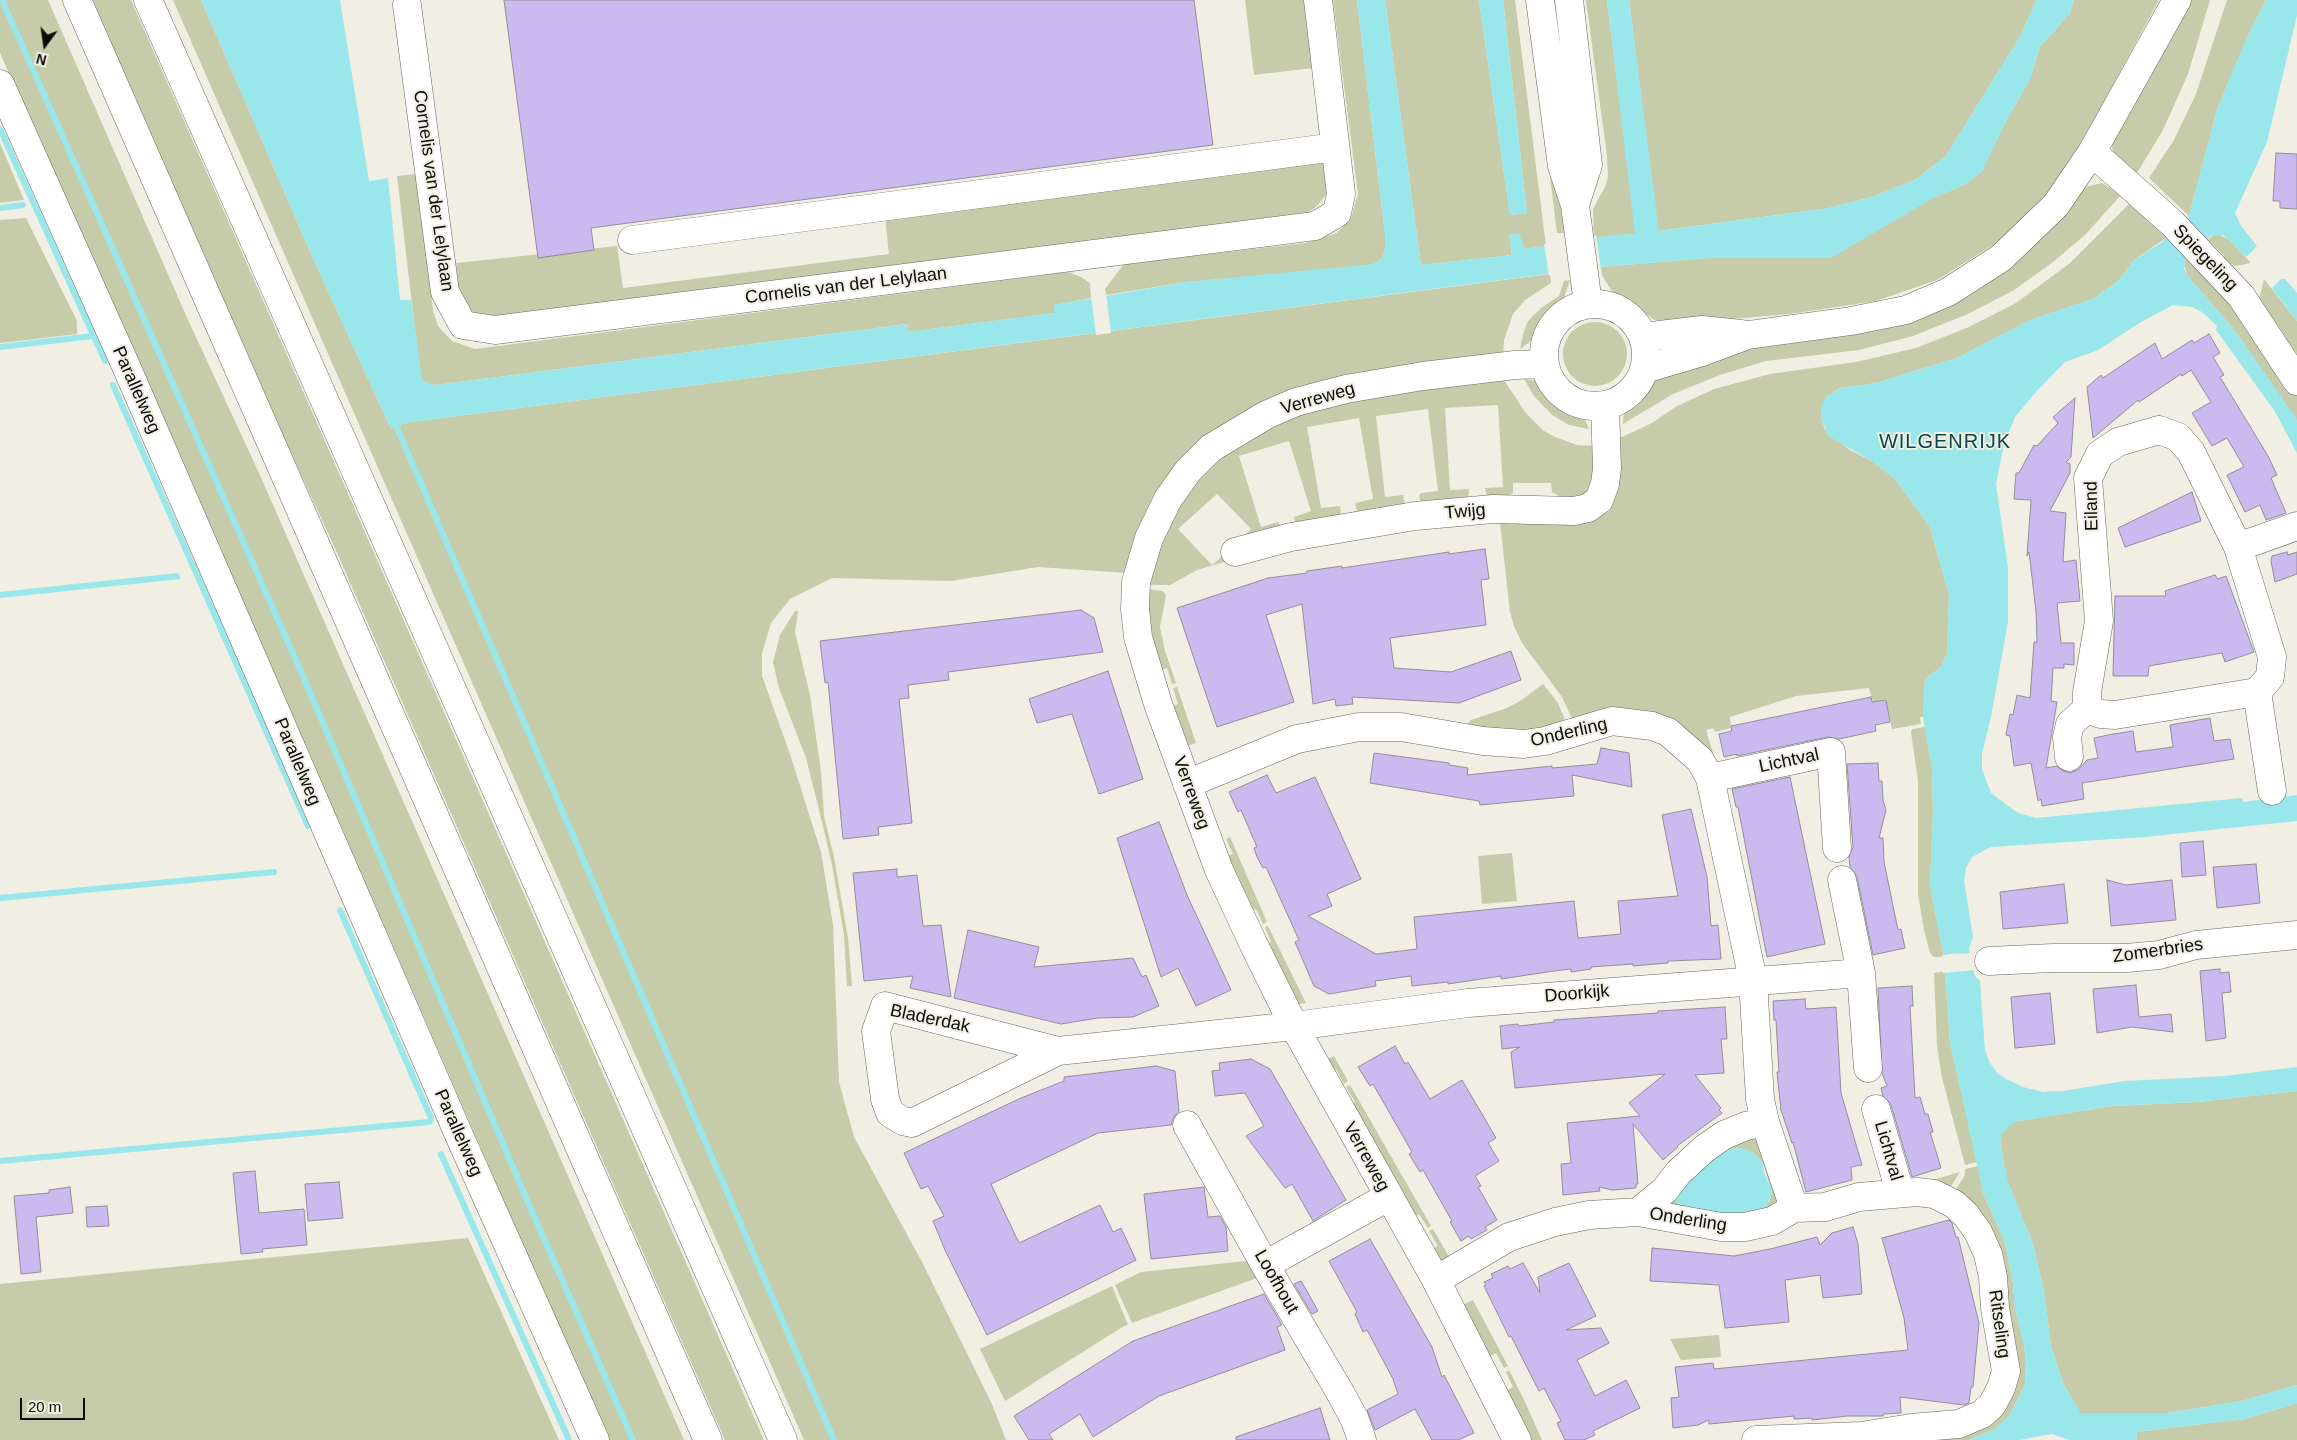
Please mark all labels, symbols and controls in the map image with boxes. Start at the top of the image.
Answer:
north arrow [20,20,70,70]
text: N [35,51,48,69]
street label: Cornelis van der Lelylaan [408,89,458,293]
street label: Spiegeling [2168,220,2242,296]
street label: Cornelis van der Lelylaan [744,263,948,309]
street label: Parallelweg [107,343,165,437]
street label: Verreweg [1278,378,1358,420]
district label: WILGENRIJK [1878,430,2012,454]
street label: Eiland [2081,481,2103,531]
street label: Twijg [1444,499,1486,525]
street label: Onderling [1529,714,1609,752]
street label: Parallelweg [269,715,325,809]
street label: Lichtval [1757,744,1821,778]
street label: Verreweg [1168,754,1214,832]
street label: Zomerbries [2111,934,2205,968]
street label: Doorkijk [1544,980,1610,1008]
street label: Bladerdak [888,1000,972,1038]
street label: Parallelweg [429,1086,487,1180]
street label: Verreweg [1338,1119,1394,1195]
street label: Lichtval [1869,1119,1907,1183]
street label: Onderling [1648,1203,1728,1237]
street label: Loofhout [1249,1246,1303,1318]
street label: Ritseling [1984,1288,2014,1360]
scale bar [22,1388,88,1420]
text: 20 m [28,1398,61,1415]

